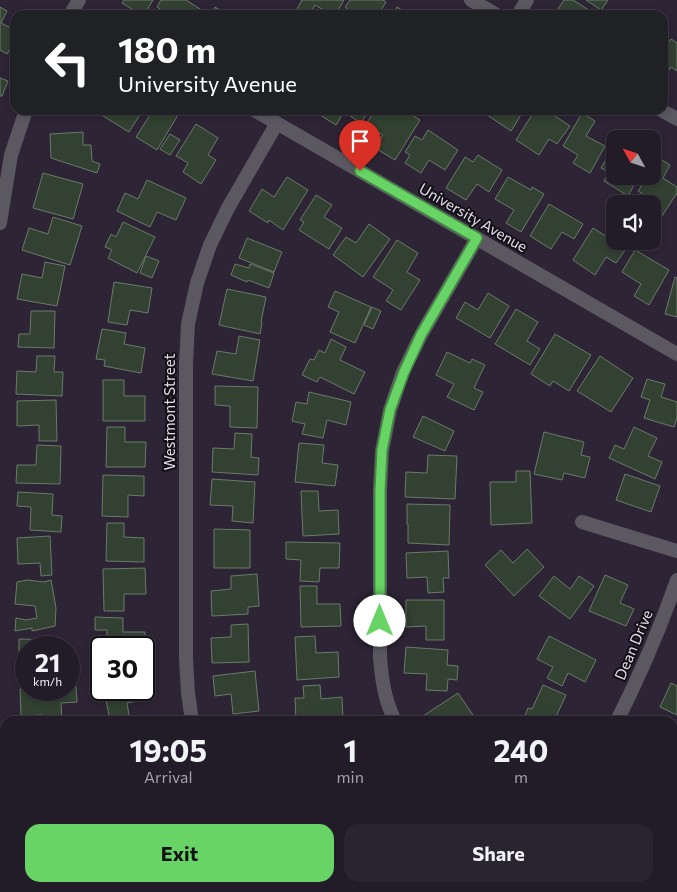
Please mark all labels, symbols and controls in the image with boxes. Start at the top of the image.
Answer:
text: 180 m [118,27,216,70]
icon: left [35,30,100,95]
text: University Avenue [118,70,297,97]
pin [339,120,381,171]
icon: arrive [346,127,374,155]
north arrow [606,130,661,185]
map controls [606,130,661,250]
street label: University Avenue [416,179,531,255]
button: sound [606,195,661,250]
street label: Westmont Street [160,353,178,471]
position arrow [353,594,405,646]
street label: Dean Drive [610,607,656,682]
speed limit sign: 30 [90,636,155,701]
text: 21 [35,647,60,677]
text: km/h [33,674,62,688]
text: 19:05 [130,731,207,768]
text: 1 [343,731,357,768]
text: 240 [493,731,548,768]
text: Arrival [144,767,193,786]
text: min [337,767,364,786]
text: m [514,767,528,786]
button: Exit [25,824,334,882]
button: Share [344,824,653,882]

